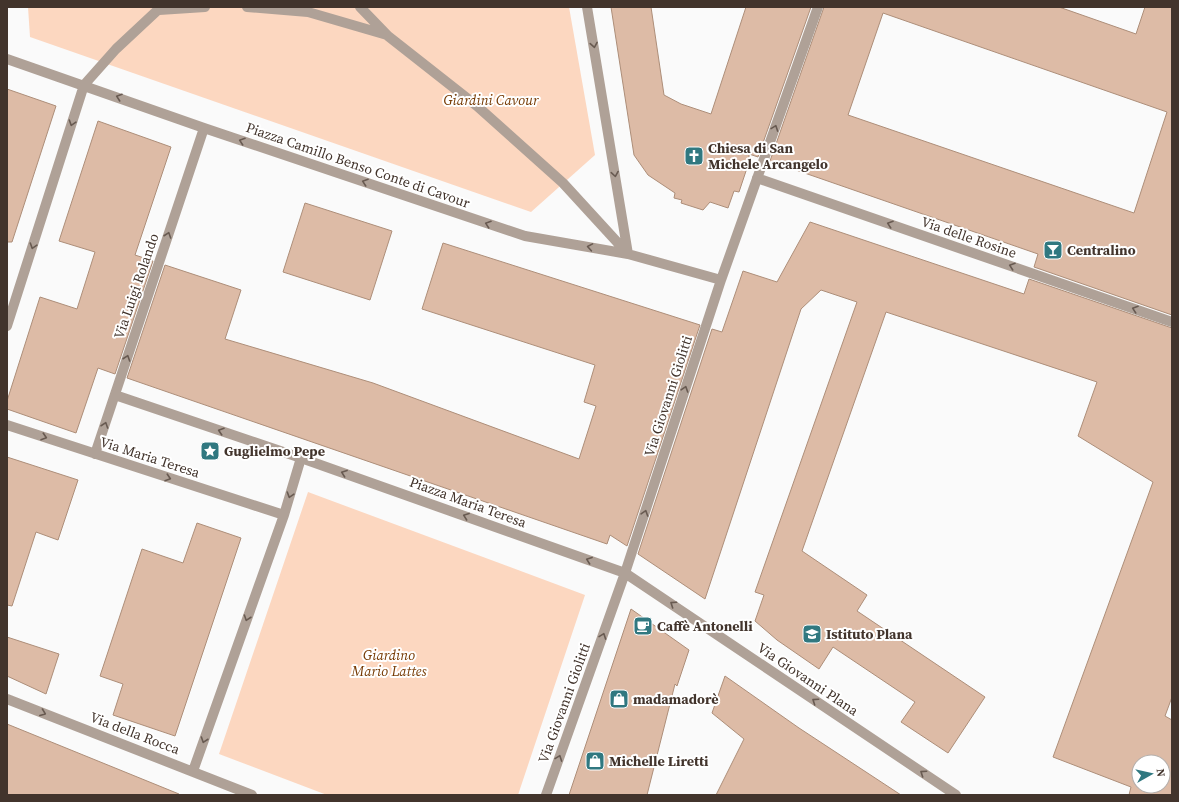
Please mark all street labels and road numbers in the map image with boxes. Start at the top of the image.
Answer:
street label: Piazza Camillo Benso Conte di Cavour [243,117,473,213]
street label: Via delle Rosine [919,211,1019,263]
street label: Via Luigi Rolando [109,230,164,341]
street label: Via Giovanni Giolitti [639,333,697,459]
street label: Via Maria Teresa [97,431,203,483]
street label: Piazza Maria Teresa [407,472,530,533]
street label: Via Giovanni Plana [753,638,863,721]
street label: Via Giovanni Giolitti [533,640,595,766]
street label: Via della Rocca [87,707,184,760]

